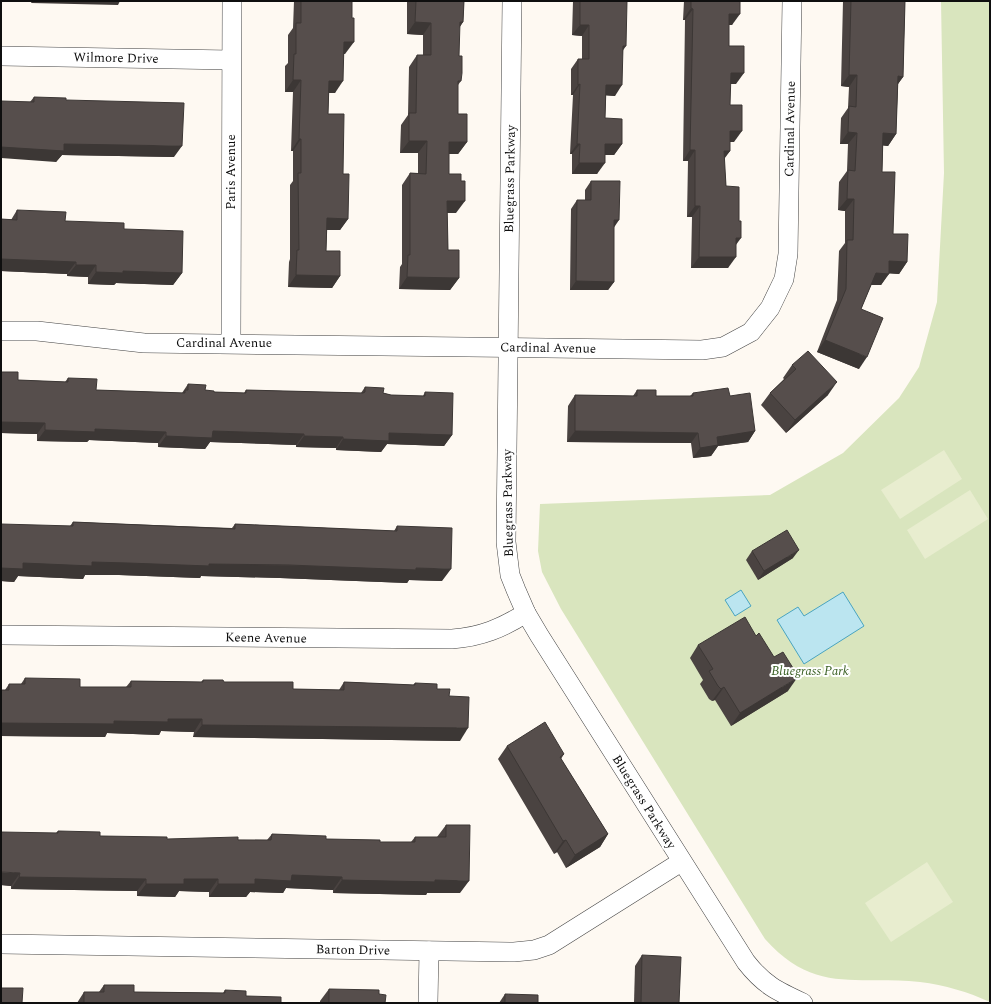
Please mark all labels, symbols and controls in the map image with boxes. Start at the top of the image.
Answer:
street label: Wilmore Drive [73,47,159,69]
street label: Cardinal Avenue [779,81,801,177]
street label: Bluegrass Parkway [499,124,521,233]
street label: Paris Avenue [221,134,241,210]
street label: Cardinal Avenue [176,333,272,353]
street label: Cardinal Avenue [500,337,596,359]
street label: Bluegrass Parkway [497,448,519,557]
street label: Keene Avenue [225,627,307,649]
park label: Bluegrass Park [771,661,849,681]
street label: Bluegrass Parkway [607,751,681,854]
street label: Barton Drive [316,939,390,961]

